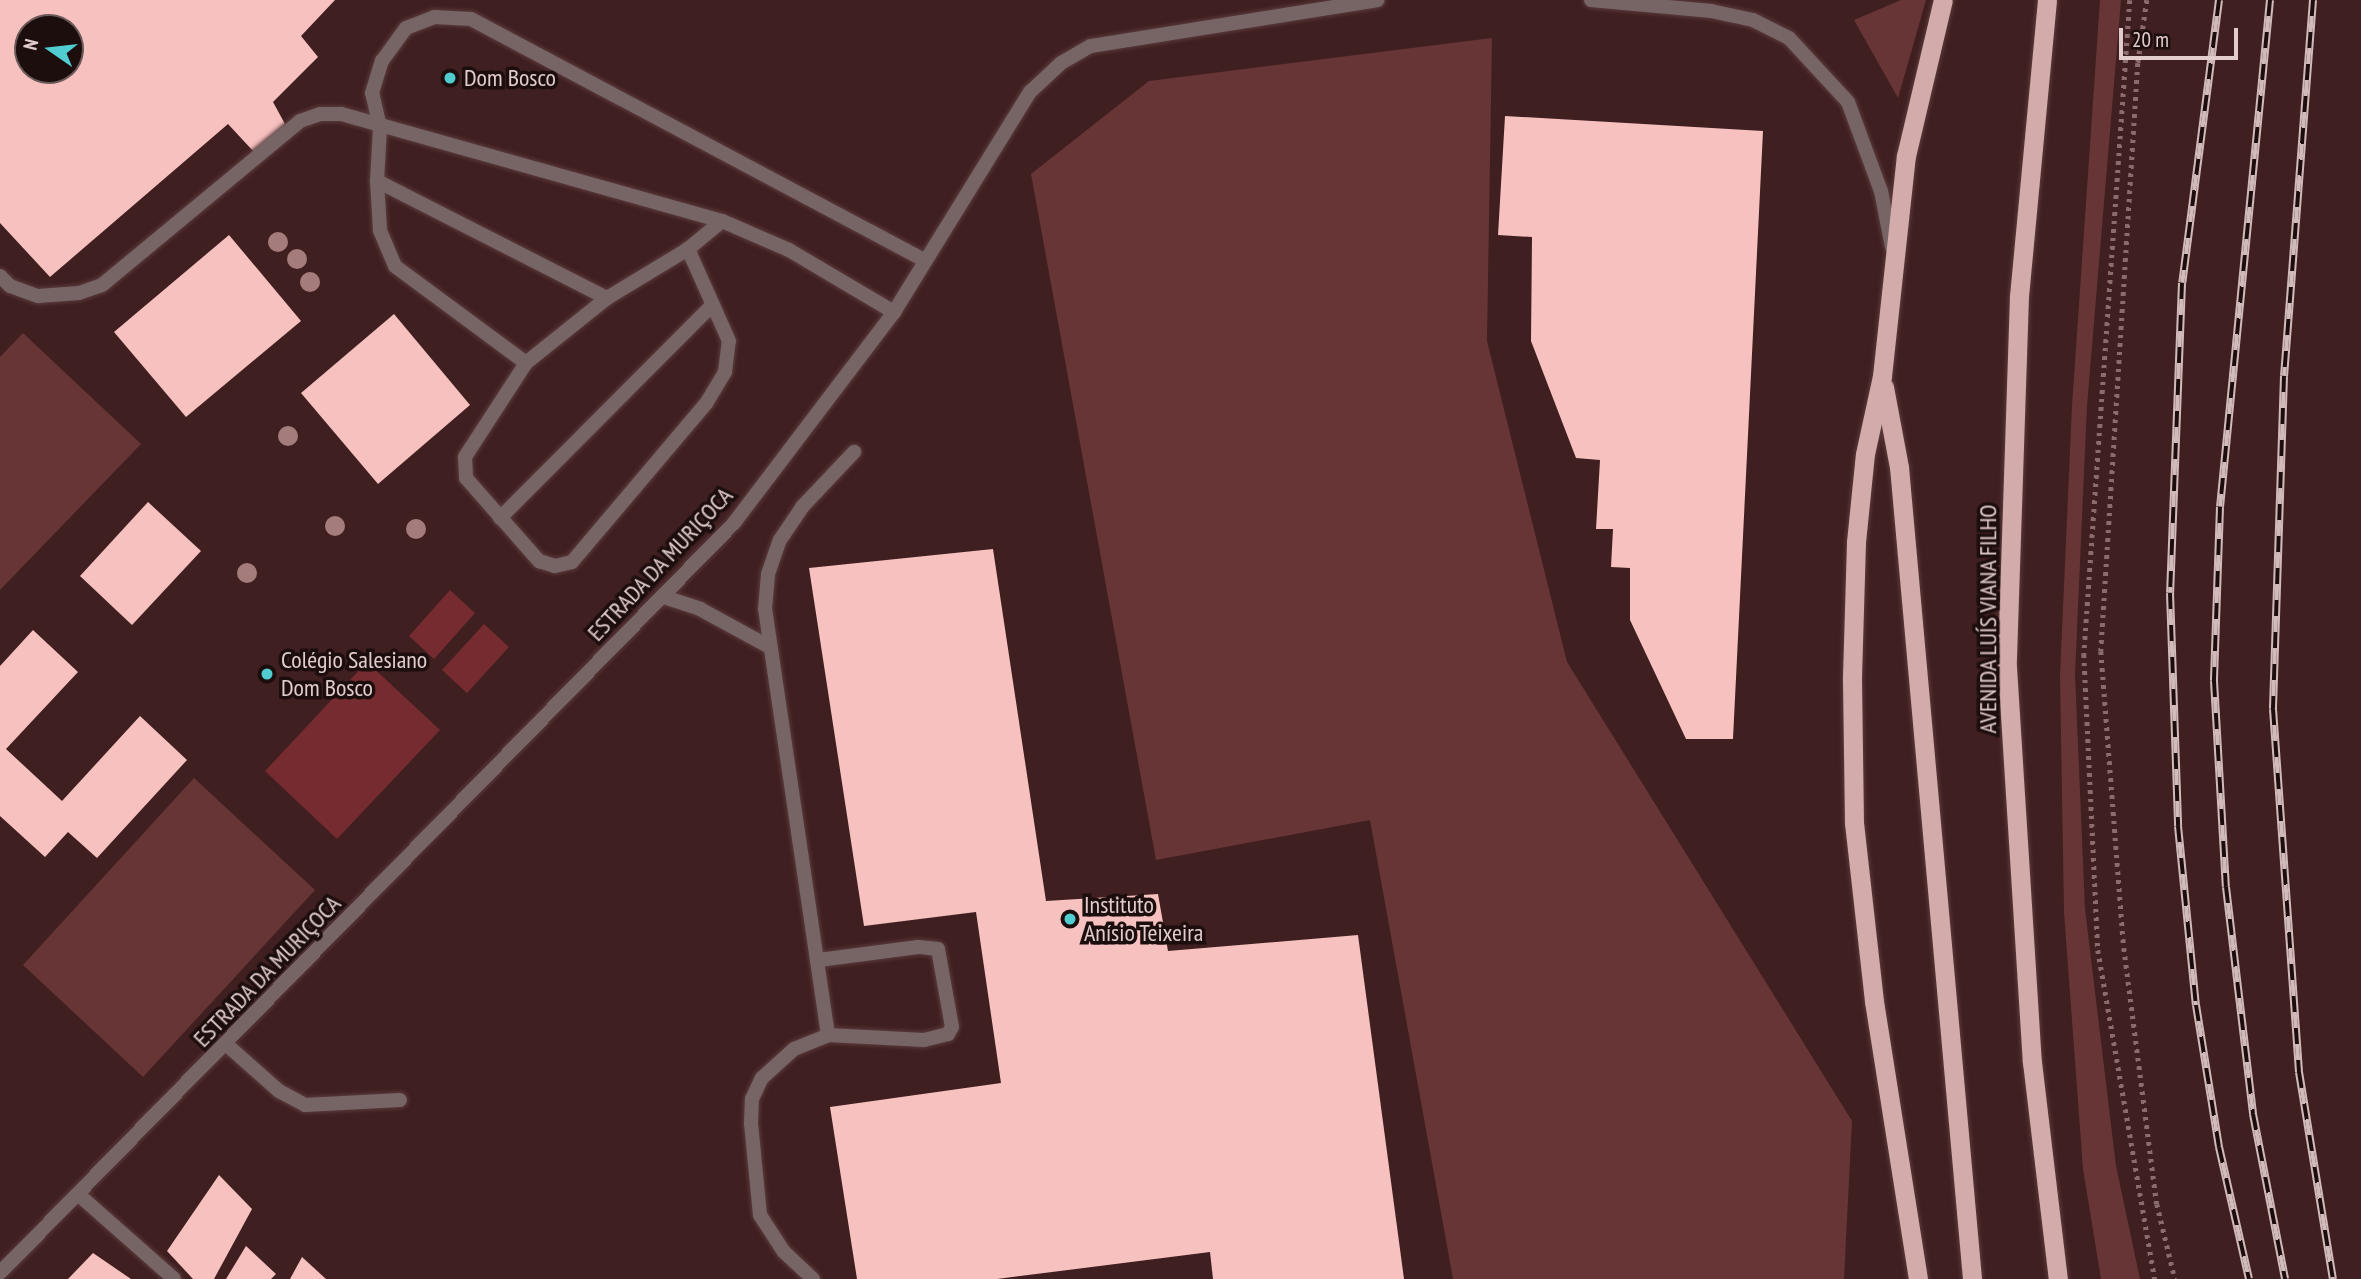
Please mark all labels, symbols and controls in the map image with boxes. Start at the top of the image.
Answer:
north arrow [14,14,84,84]
scale bar [2123,14,2242,58]
text: 20 m [2132,26,2169,53]
text: N [18,37,43,52]
place label: Dom Bosco [464,64,556,92]
marker: Dom Bosco [442,70,458,86]
street label: ESTRADA DA MURIÇOCA [581,481,739,647]
street label: AVENIDA LUÍS VIANA FILHO [1974,503,2002,735]
place label: Colégio Salesiano Dom Bosco [281,646,427,702]
marker: Colégio Salesiano Dom Bosco [259,666,275,682]
street label: ESTRADA DA MURIÇOCA [187,889,347,1053]
place label: Instituto Anísio Teixeira [1084,891,1204,947]
marker: Instituto Anísio Teixeira [1062,911,1078,927]

